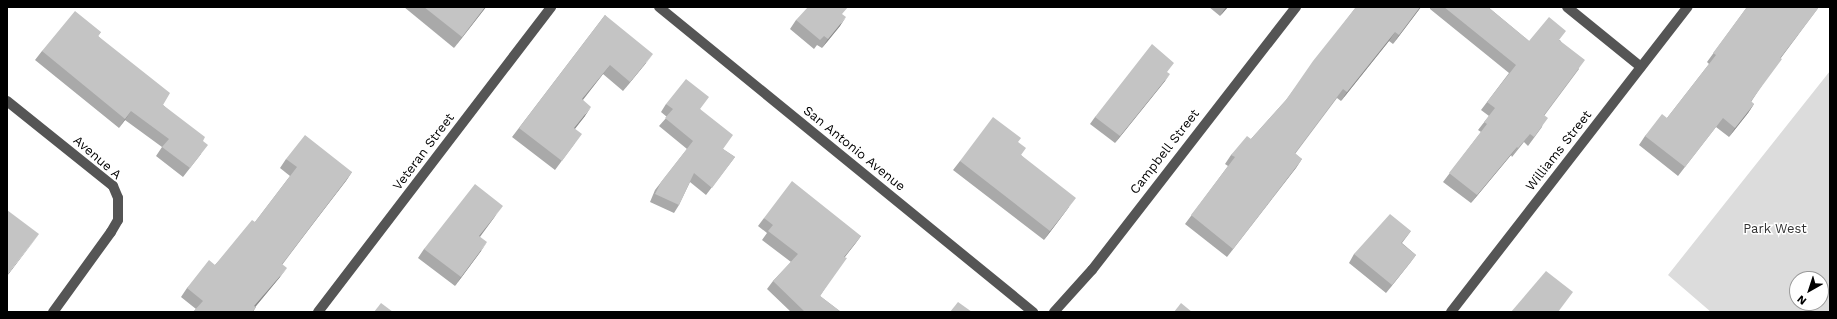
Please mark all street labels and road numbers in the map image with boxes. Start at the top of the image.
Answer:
street label: San Antonio Avenue [800,103,908,195]
street label: Campbell Street [1127,106,1203,198]
street label: Williams Street [1523,108,1595,194]
street label: Veteran Street [390,111,458,193]
street label: Avenue A [70,133,124,183]

